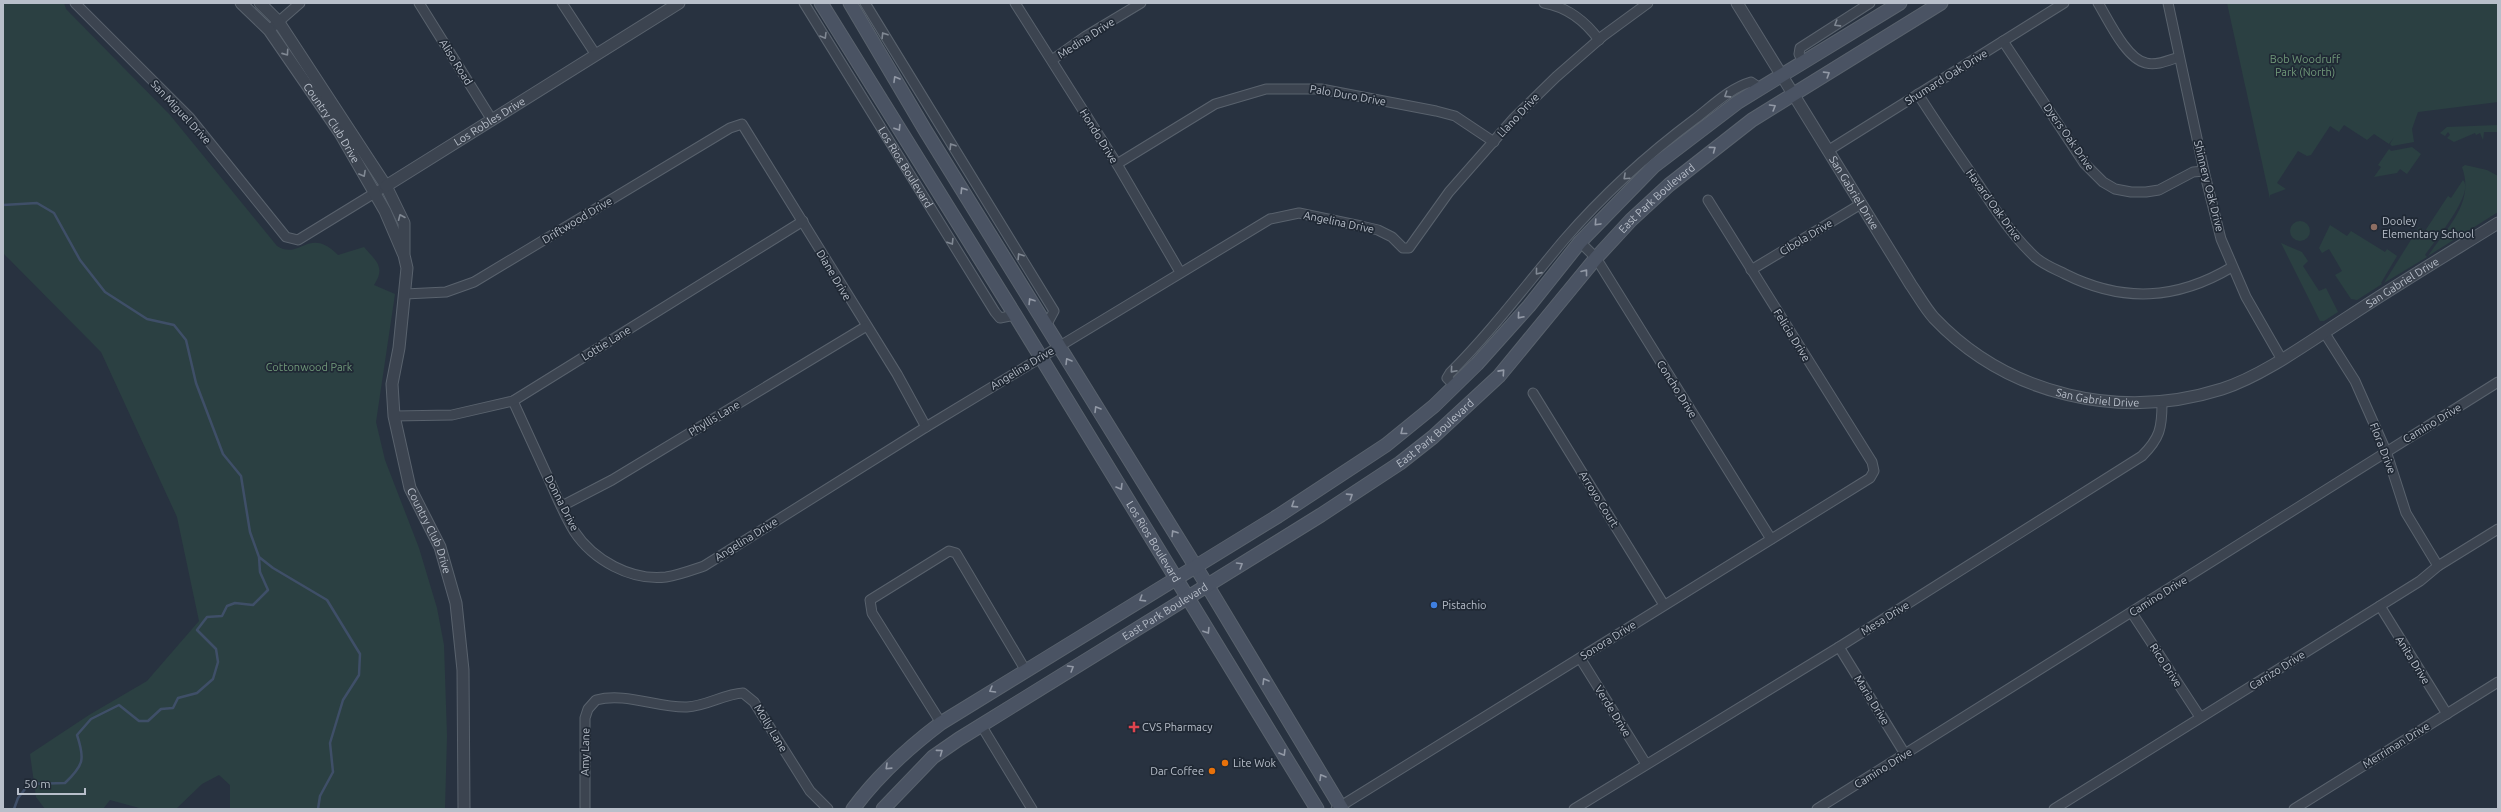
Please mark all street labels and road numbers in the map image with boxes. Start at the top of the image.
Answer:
street label: Medina Drive [1055,15,1117,61]
street label: Aliso Road [437,37,475,87]
street label: Shumard Oak Drive [1903,47,1989,107]
street label: San Miguel Drive [148,78,214,146]
street label: Country Club Drive [301,80,362,165]
street label: Palo Duro Drive [1309,82,1387,108]
street label: Llano Drive [1495,91,1541,139]
street label: Los Robles Drive [452,95,527,148]
street label: Dyers Oak Drive [2041,101,2097,173]
street label: Hondo Drive [1078,107,1120,165]
street label: Los Rios Boulevard [876,124,935,210]
street label: Shinnery Oak Drive [2192,139,2226,233]
street label: San Gabriel Drive [1827,154,1881,232]
street label: East Park Boulevard [1616,161,1697,235]
street label: Havard Oak Drive [1964,167,2024,243]
street label: Driftwood Drive [540,194,614,246]
street label: Angelina Drive [1303,209,1375,235]
street label: Cibola Drive [1777,217,1835,257]
street label: Diane Drive [814,247,854,303]
street label: San Gabriel Drive [2363,255,2441,310]
street label: Felicia Drive [1771,307,1813,363]
street label: Lottie Lane [579,323,633,363]
street label: Angelina Drive [988,344,1056,392]
street label: Concho Drive [1654,358,1700,420]
street label: San Gabriel Drive [2055,386,2139,409]
street label: East Park Boulevard [1394,397,1476,470]
street label: Phyllis Lane [686,398,742,438]
street label: Camino Drive [2401,401,2463,445]
street label: Flora Drive [2368,421,2398,475]
street label: Arroyo Court [1577,469,1621,530]
street label: Donna Drive [543,473,581,533]
street label: Country Club Drive [405,486,453,575]
street label: Los Rios Boulevard [1124,499,1183,584]
street label: Angelina Drive [712,515,780,563]
street label: Camino Drive [2127,573,2189,619]
street label: East Park Boulevard [1120,581,1210,642]
street label: Mesa Drive [1859,598,1911,638]
street label: Sonora Drive [1578,618,1638,662]
street label: Anita Drive [2393,634,2433,686]
street label: Rico Drive [2147,641,2185,689]
street label: Carrizo Drive [2247,648,2307,692]
street label: Maria Drive [1852,673,1892,727]
street label: Verde Drive [1593,683,1633,739]
street label: Molly Lane [752,702,790,754]
street label: Merriman Drive [2360,720,2432,770]
street label: Amy Lane [579,728,591,776]
street label: Camino Drive [1852,745,1914,791]

